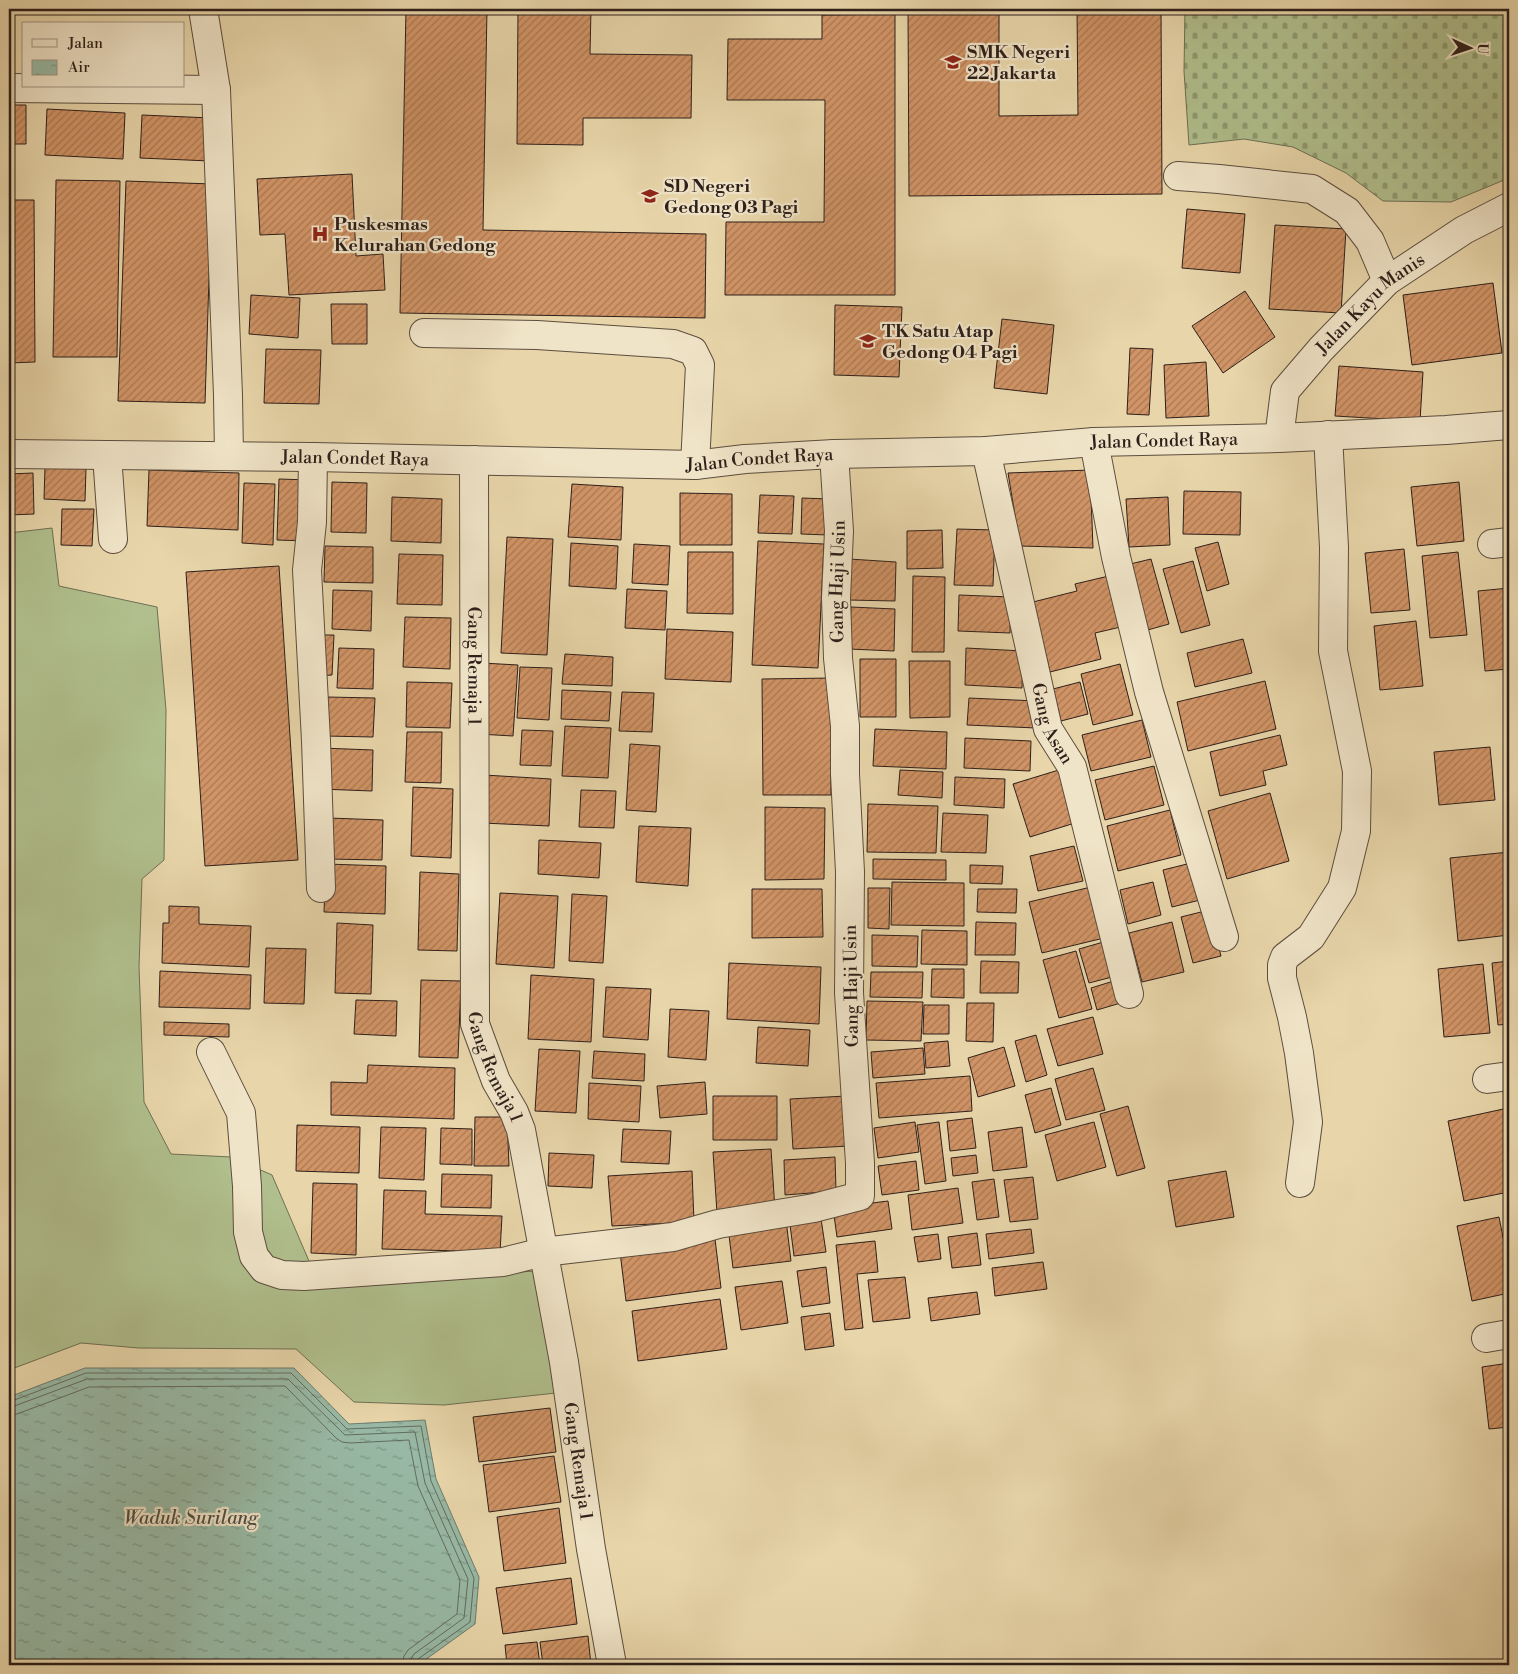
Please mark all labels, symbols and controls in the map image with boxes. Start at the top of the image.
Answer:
legend [22,22,185,88]
north arrow [1446,22,1496,72]
text: Jalan [67,34,103,53]
place label: SMK Negeri 22 Jakarta [967,41,1070,85]
text: U [1473,43,1491,55]
school or university icon: SMK Negeri 22 Jakarta [943,52,963,72]
text: Air [67,58,90,77]
place label: SD Negeri Gedong 03 Pagi [664,175,798,219]
school or university icon: SD Negeri Gedong 03 Pagi [640,186,660,206]
place label: Puskesmas Kelurahan Gedong [334,213,496,257]
hospital icon: Puskesmas Kelurahan Gedong [310,224,330,244]
street label: Jalan Kayu Manis [1310,248,1430,360]
place label: TK Satu Atap Gedong 04 Pagi [882,320,1018,364]
school or university icon: TK Satu Atap Gedong 04 Pagi [858,331,878,351]
street label: Jalan Condet Raya [1088,428,1239,454]
street label: Jalan Condet Raya [685,443,835,477]
street label: Jalan Condet Raya [280,446,430,471]
street label: Gang Haji Usin [825,519,851,643]
street label: Gang Remaja 1 [462,607,485,726]
street label: Gang Asan [1026,681,1078,769]
street label: Gang Haji Usin [839,924,864,1048]
street label: Gang Remaja 1 [463,1012,528,1126]
street label: Gang Remaja 1 [558,1401,598,1522]
water label: Waduk Surilang [124,1506,259,1530]

